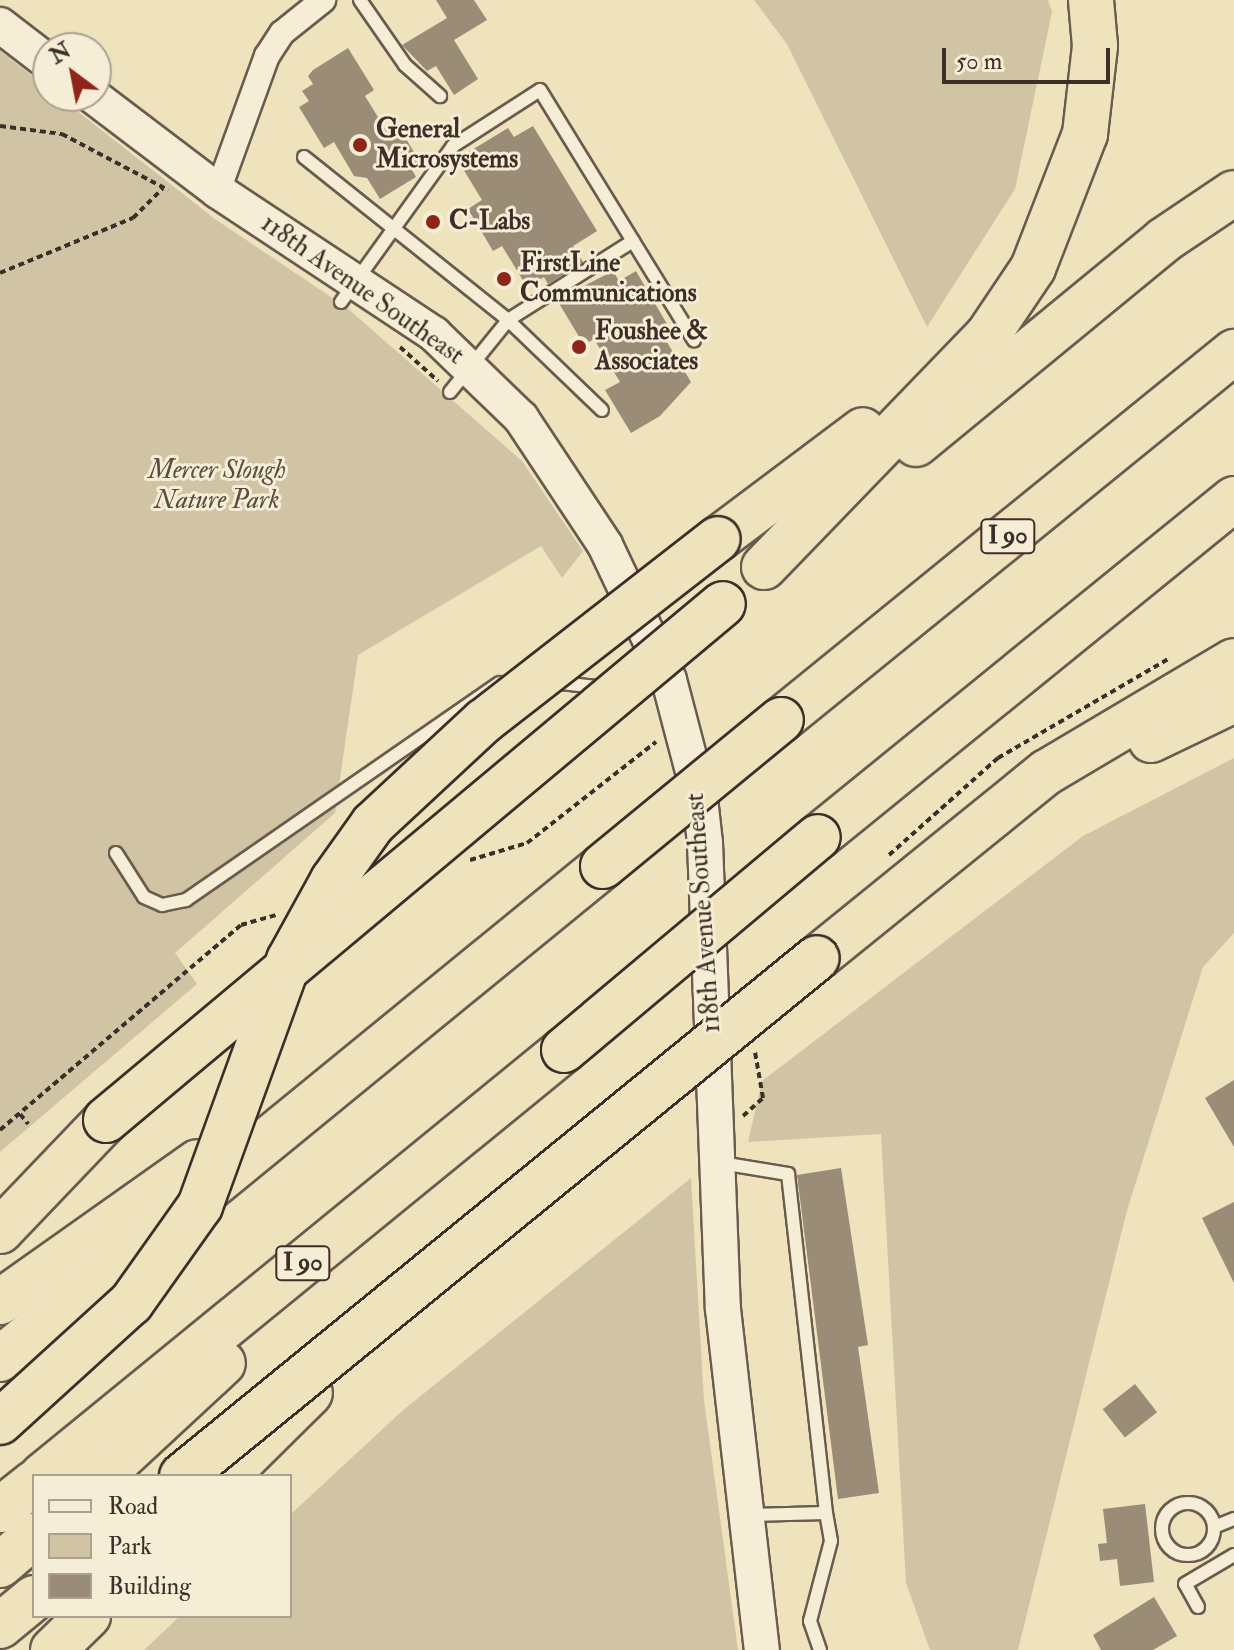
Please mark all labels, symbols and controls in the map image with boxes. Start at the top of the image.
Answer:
north arrow [32,32,112,112]
scale bar [946,32,1114,82]
text: N [45,36,76,70]
text: 50 m [956,46,1002,77]
place label: General Microsystems [376,114,518,176]
marker: General Microsystems [351,136,369,154]
place label: C-Labs [449,206,530,238]
street label: 118th Avenue Southeast [255,208,469,372]
marker: C-Labs [424,213,442,231]
place label: FirstLine Communications [520,248,697,310]
marker: FirstLine Communications [495,270,513,288]
place label: Foushee & Associates [595,316,708,378]
marker: Foushee & Associates [570,338,588,356]
park label: Mercer Slough Nature Park [148,455,286,516]
road number: I 90 [980,516,1036,556]
street label: 118th Avenue Southeast [680,792,728,1034]
road number: I 90 [275,1243,331,1283]
legend [32,1474,292,1618]
text: Road [108,1491,158,1522]
text: Park [108,1531,152,1562]
text: Building [108,1571,191,1602]

